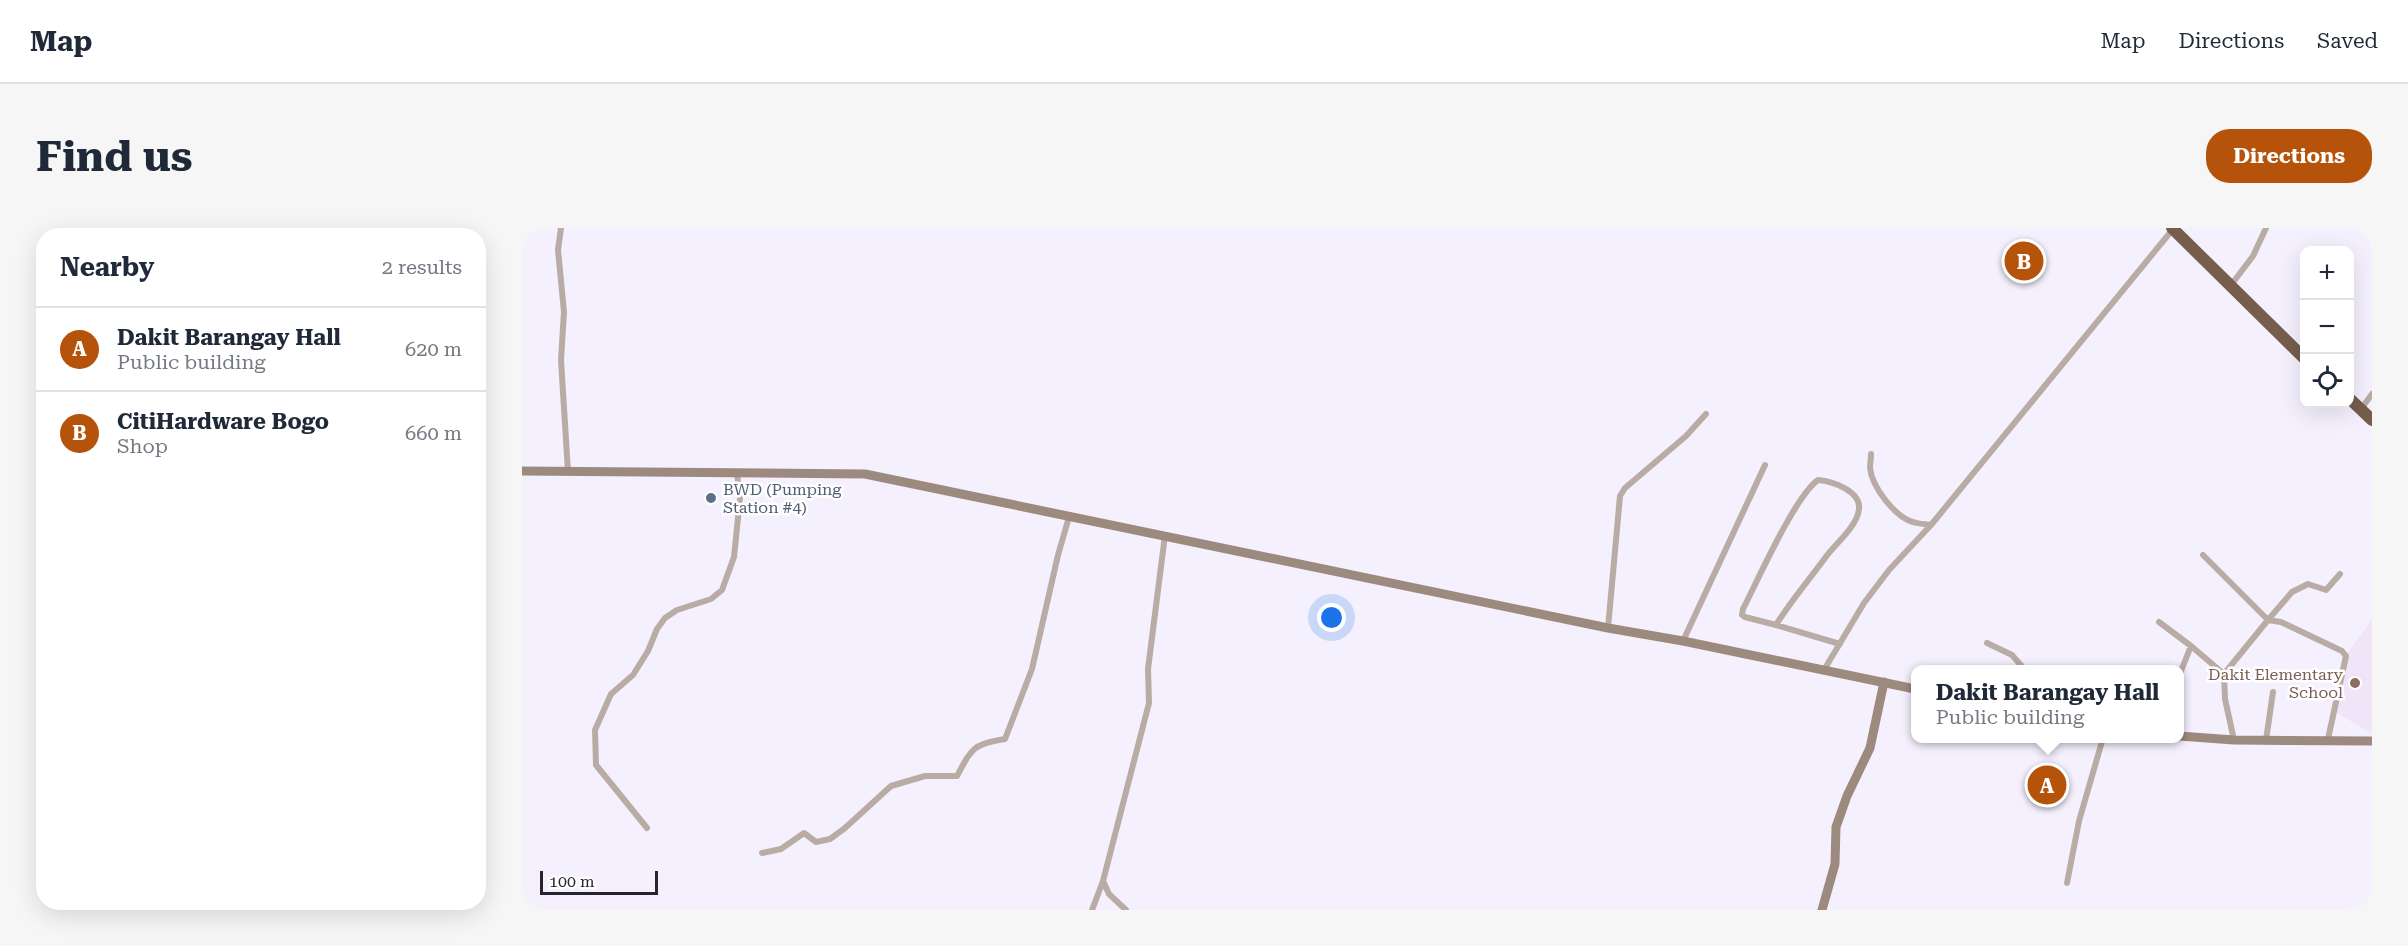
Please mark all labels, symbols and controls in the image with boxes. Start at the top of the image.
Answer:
text: Map [30,25,92,58]
text: Map [2101,29,2145,53]
text: Directions [2178,29,2284,53]
text: Saved [2317,29,2378,53]
button: Directions [2206,129,2372,183]
text: Find us [36,132,193,181]
pin: B [2004,238,2044,284]
map controls [2300,246,2354,408]
button: + [2300,246,2354,300]
text: Nearby [60,252,154,282]
text: 2 results [382,255,462,279]
button: − [2300,300,2354,354]
text: Dakit Barangay Hall [117,325,341,350]
text: A [72,337,87,361]
text: 620 m [405,337,462,361]
text: Public building [117,350,266,374]
button: locate [2300,354,2354,408]
text: CitiHardware Bogo [117,409,329,434]
text: B [72,421,87,445]
text: 660 m [405,421,462,445]
text: Shop [117,434,168,458]
place label: BWD (Pumping Station #4) [723,480,842,517]
marker: BWD (Pumping Station #4) [704,491,718,505]
your location [1317,603,1346,632]
popup [1911,665,2184,743]
place label: Dakit Elementary School [2208,665,2344,702]
marker: Dakit Elementary School [2348,676,2362,690]
text: Dakit Barangay Hall [1936,680,2159,705]
text: Public building [1936,705,2084,729]
pin: A [2028,762,2066,808]
scale bar [540,868,658,896]
text: 100 m [549,872,595,891]

